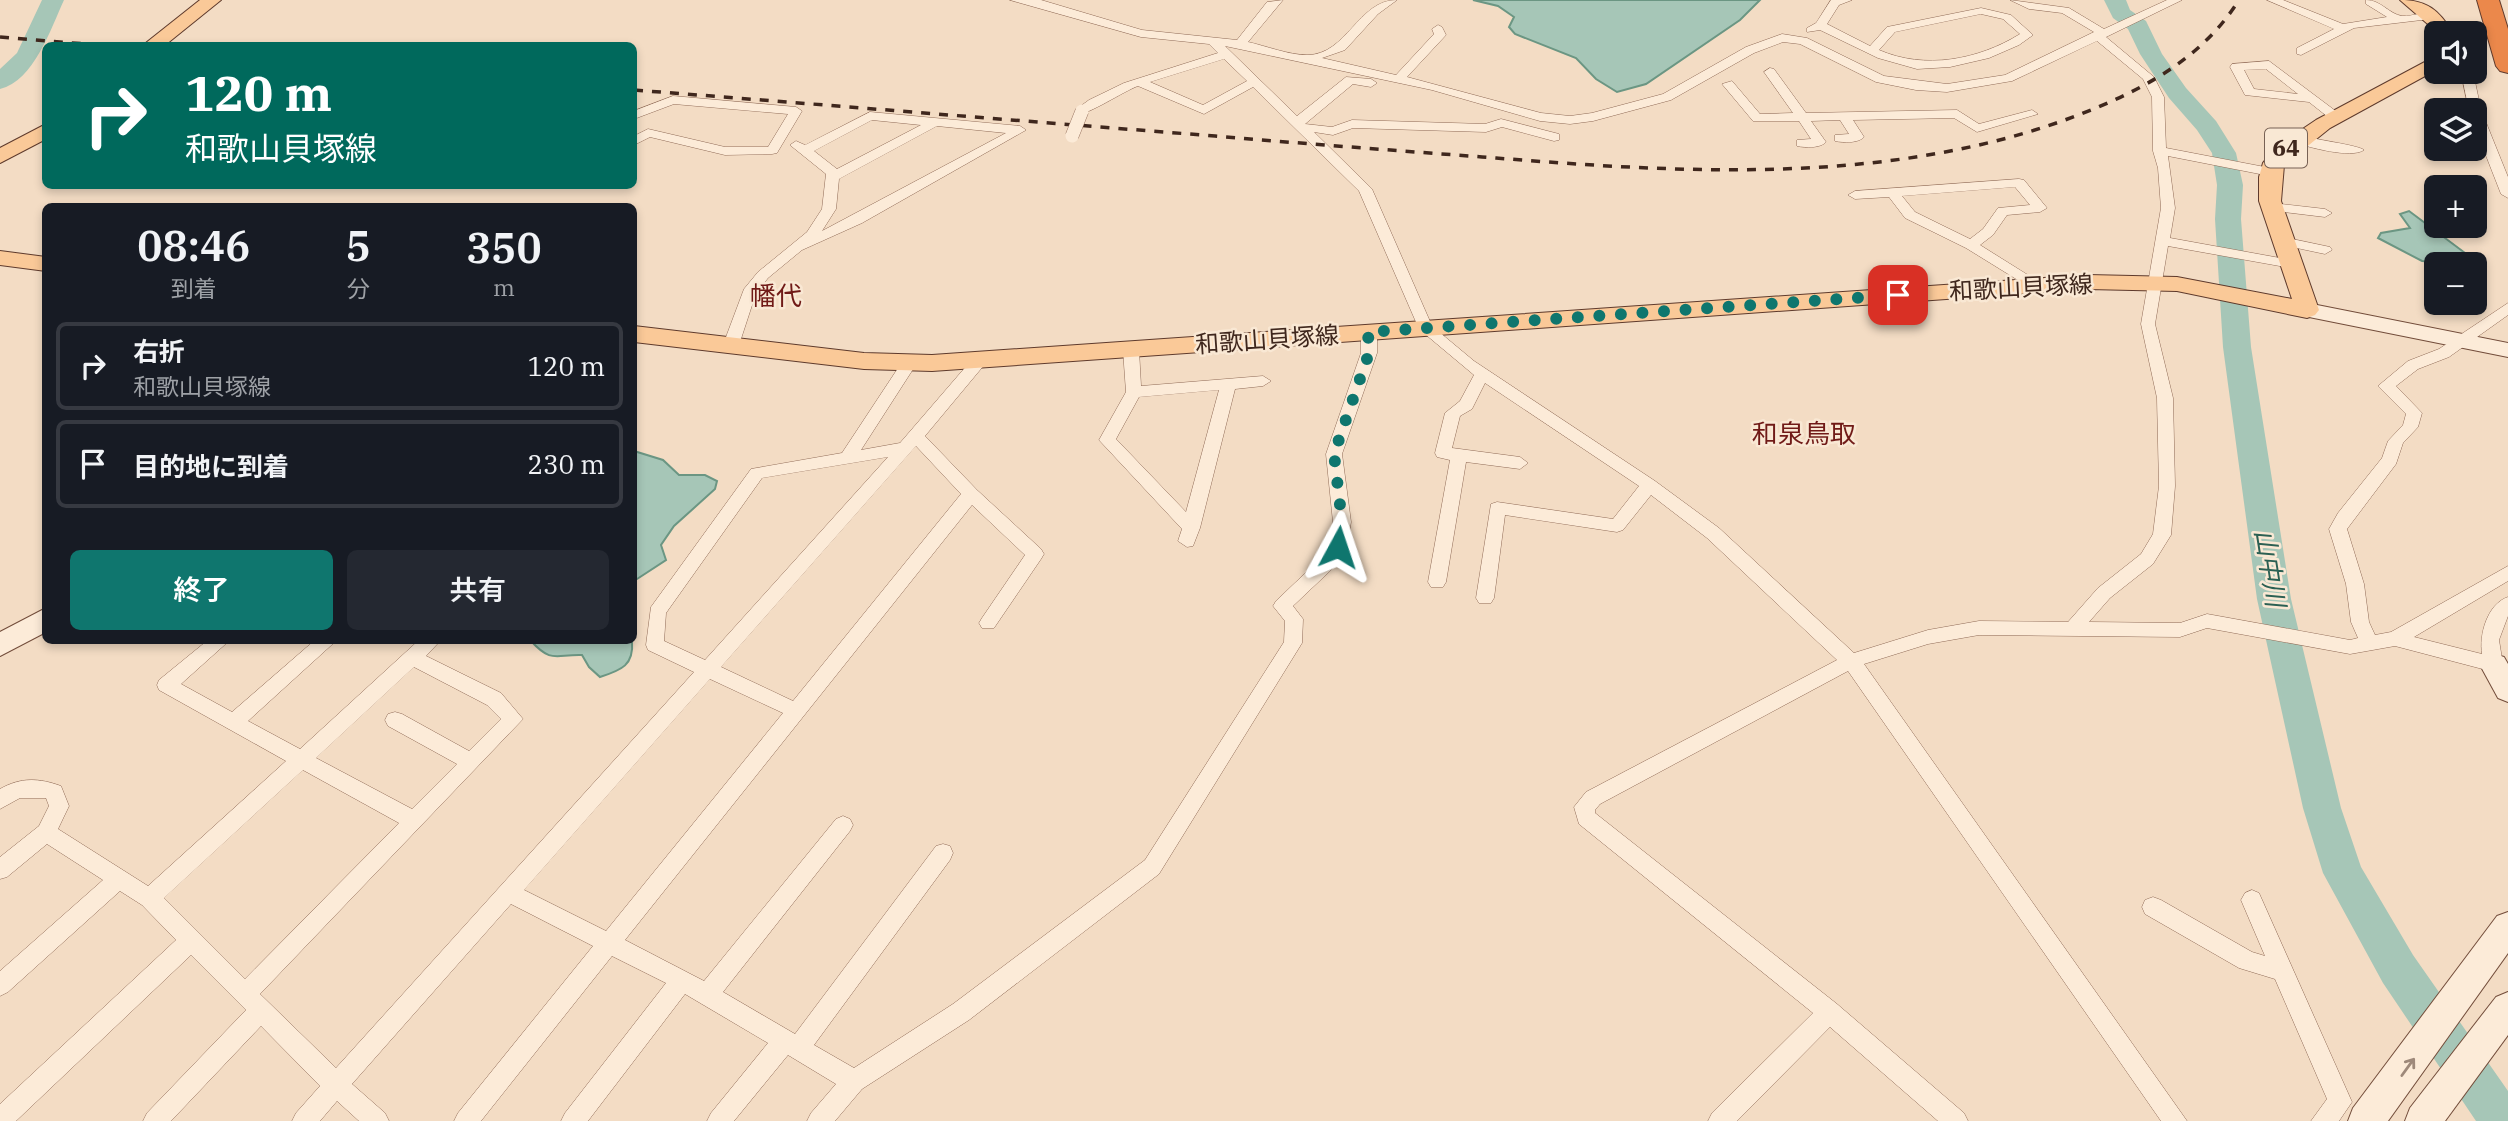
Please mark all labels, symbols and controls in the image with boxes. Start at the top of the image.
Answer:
map controls [2424,21,2487,315]
button: sound [2424,21,2487,84]
text: 120 m [185,61,332,124]
icon: right [70,70,161,161]
button: layers [2424,98,2487,161]
text: 和歌山貝塚線 [185,127,377,169]
road number: 64 [2265,128,2307,168]
button: + [2424,175,2487,238]
text: 08:46 [137,218,251,273]
text: 5 [346,218,371,273]
text: 350 [466,220,542,275]
button: − [2424,252,2487,315]
pin [1868,265,1928,325]
street label: 和歌山貝塚線 [1948,267,2094,307]
text: m [493,272,515,302]
text: 到着 [171,273,217,303]
text: 分 [347,273,370,303]
icon: arrive [1879,276,1917,314]
district label: 幡代 [750,278,802,312]
street label: 和歌山貝塚線 [1194,318,1340,360]
text: 右折 [133,334,185,368]
icon: right [74,347,112,385]
text: 120 m [527,349,605,383]
text: 和歌山貝塚線 [133,371,271,401]
district label: 和泉鳥取 [1752,416,1856,450]
icon: arrive [74,445,112,483]
text: 230 m [527,447,605,481]
text: 目的地に到着 [133,449,289,483]
position arrow [1301,510,1375,584]
water label: 山中川 [2248,527,2294,612]
button: 終了 [70,550,333,630]
button: 共有 [347,550,609,630]
one-way arrow [2400,1058,2415,1077]

